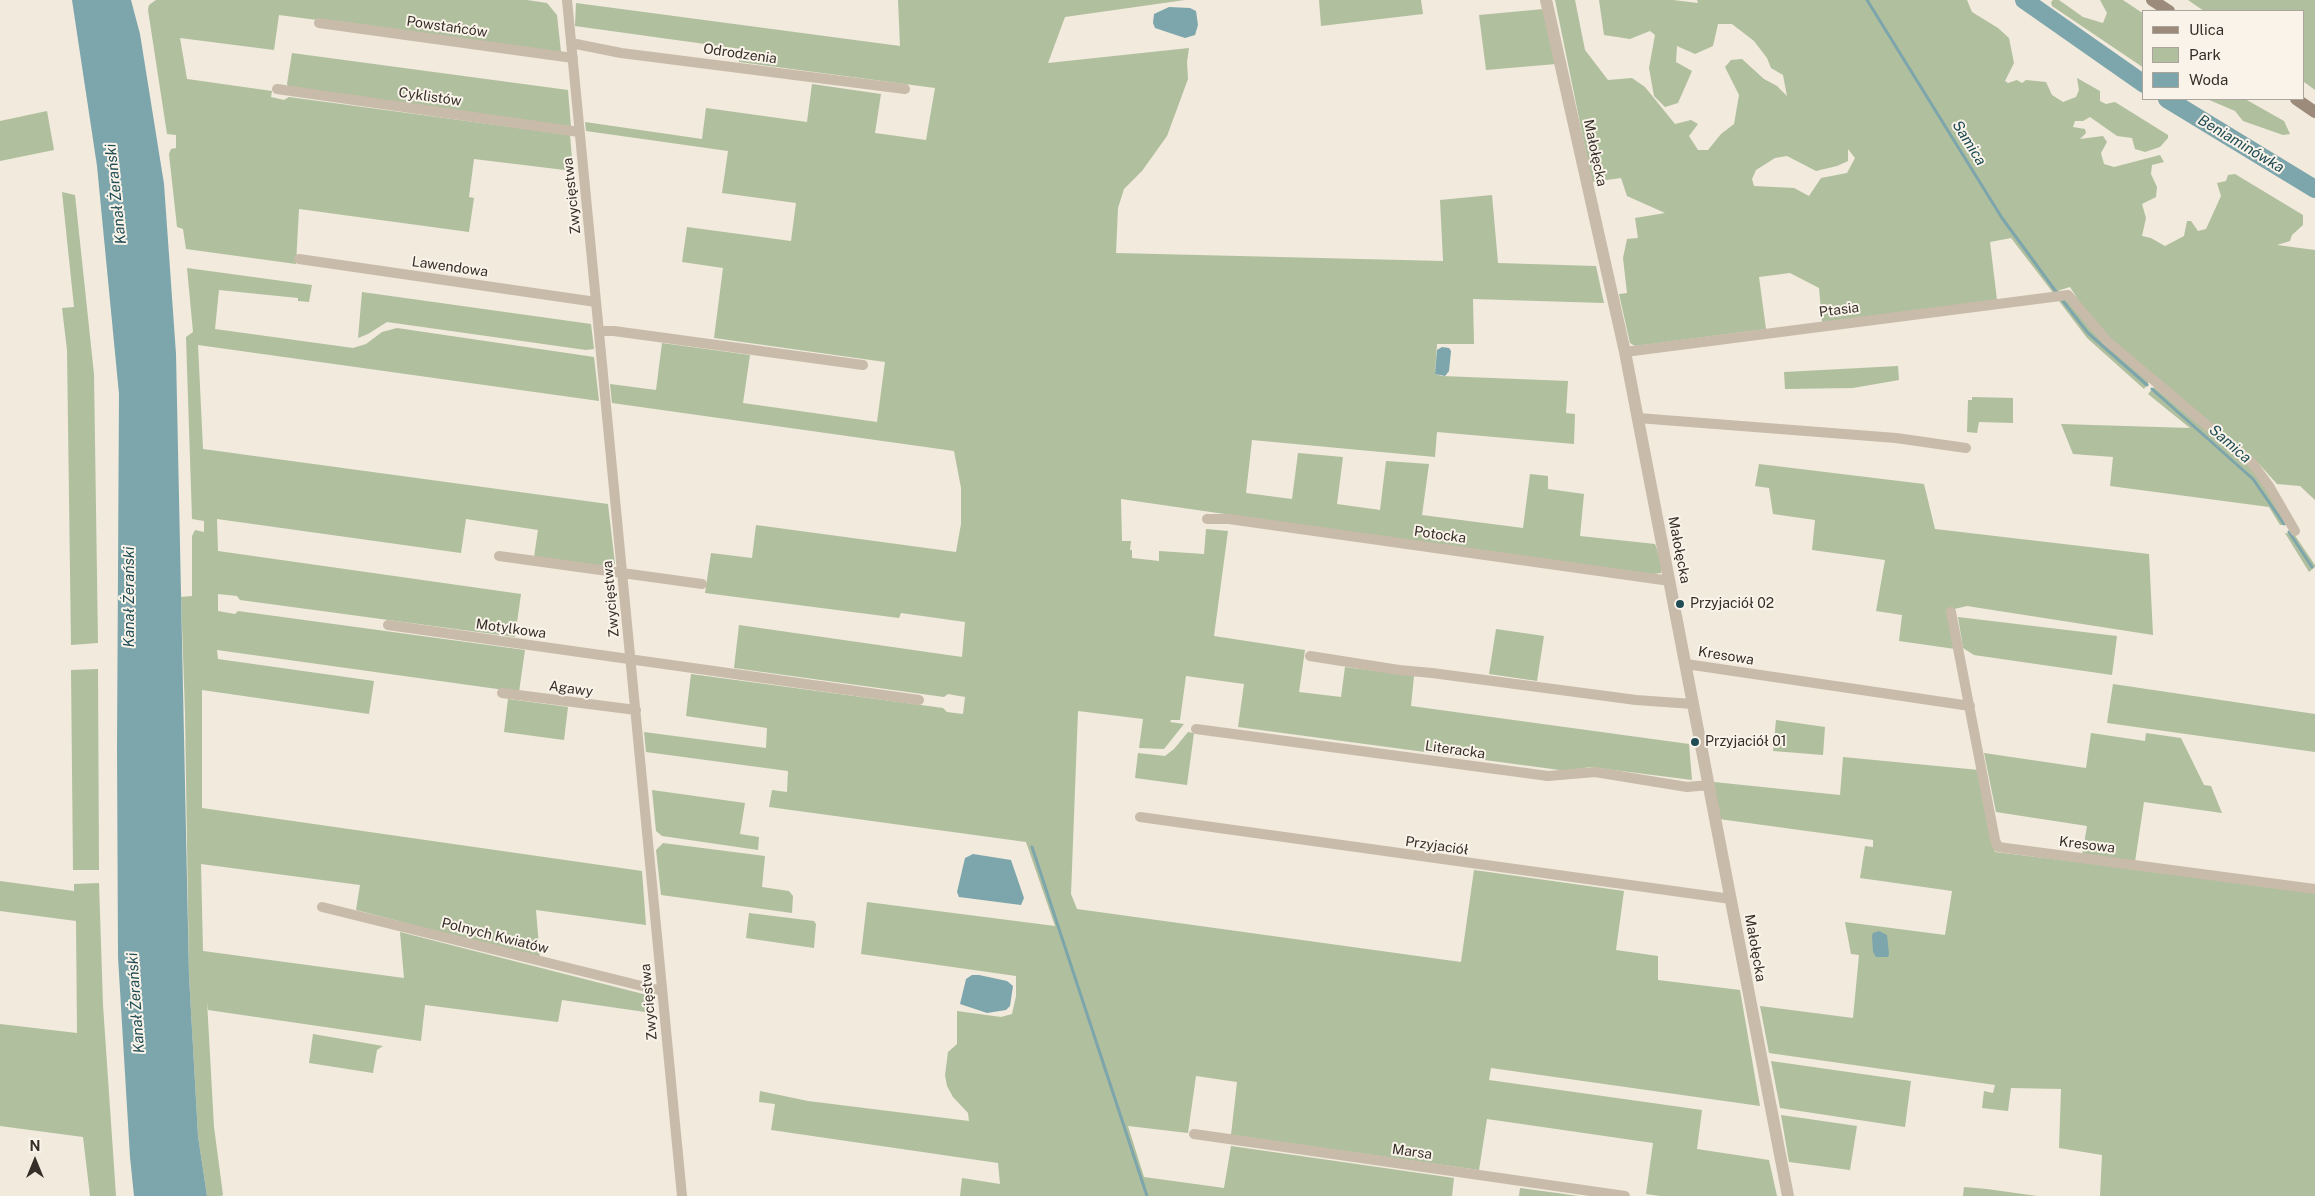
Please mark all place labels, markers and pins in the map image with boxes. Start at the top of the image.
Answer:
place label: Przyjaciół 02 [1690,596,1774,612]
marker: Przyjaciół 02 [1674,598,1686,610]
place label: Przyjaciół 01 [1705,734,1787,750]
marker: Przyjaciół 01 [1689,736,1701,748]

